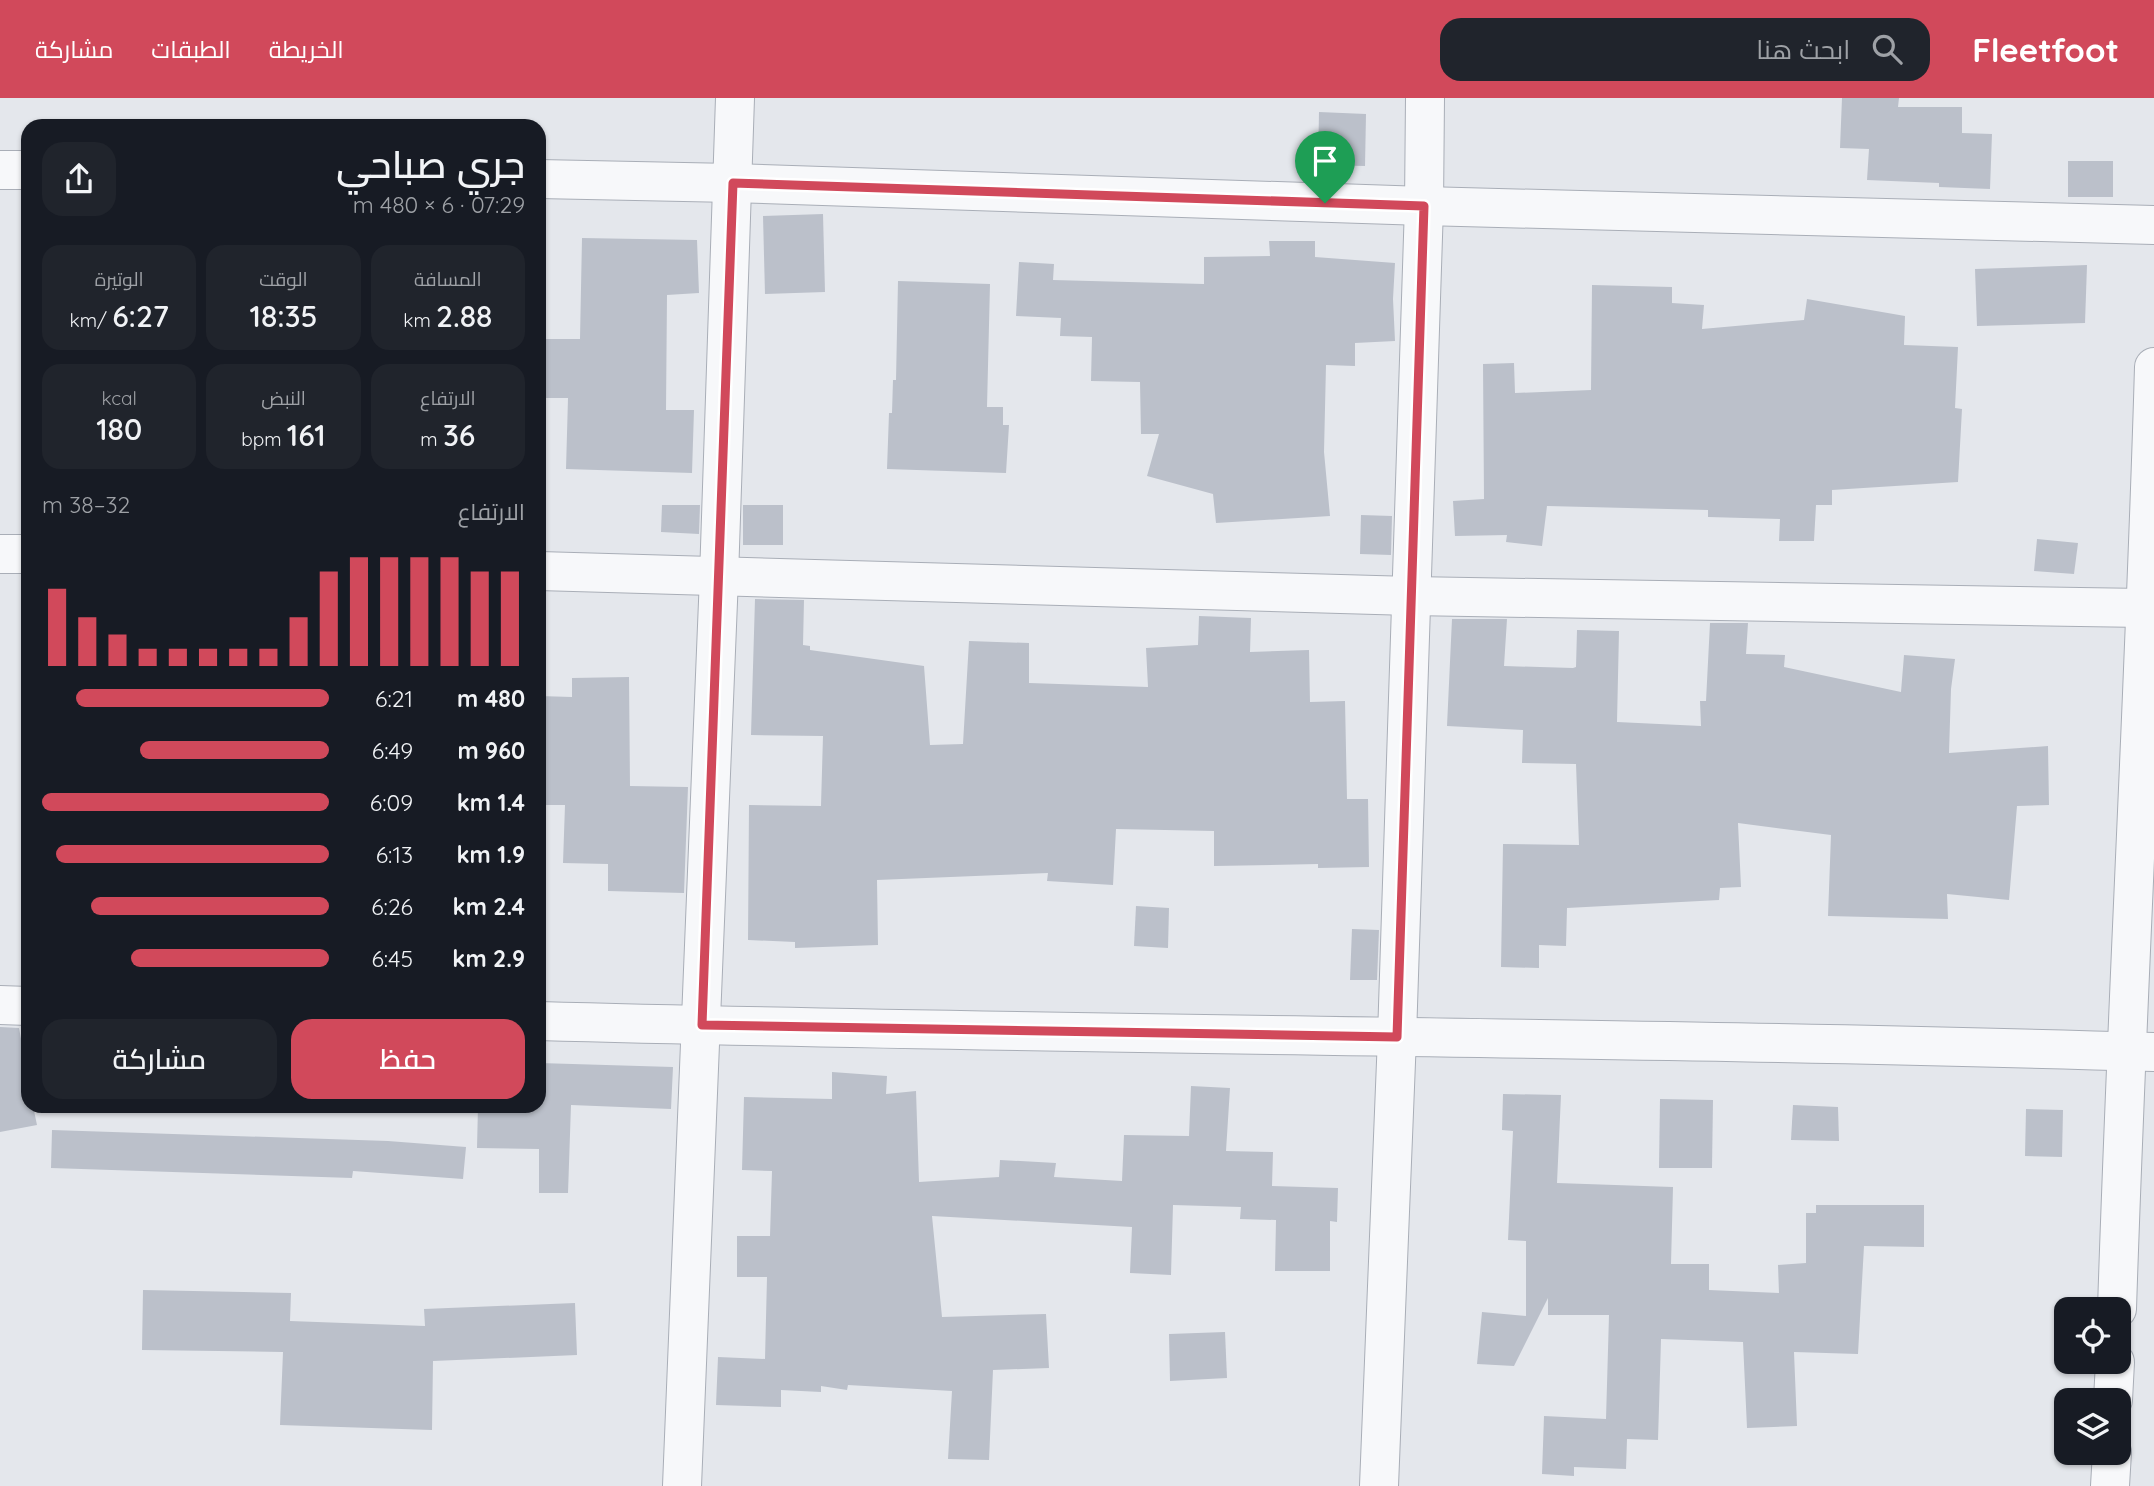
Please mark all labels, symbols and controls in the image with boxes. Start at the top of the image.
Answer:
search box [1440,18,1930,81]
text: Fleetfoot [1972,29,2119,70]
icon: search [1868,30,1906,68]
text: ابحث هنا [1756,33,1850,66]
text: مشاركة [35,34,113,64]
text: الطبقات [151,34,231,64]
text: الخريطة [269,34,344,64]
pin [1295,131,1355,203]
text: جري صباحي [336,140,525,188]
button: share [42,142,116,216]
icon: arrive [1306,142,1344,180]
text: 07:29 · 6 × 480 m [353,190,525,219]
text: الوتيرة [95,267,144,291]
text: الوقت [259,267,308,291]
text: المسافة [414,267,482,291]
text: 6:27 [112,297,169,335]
text: 18:35 [249,297,318,335]
text: 2.88 [436,297,492,335]
text: /km [70,308,112,332]
text: km [403,308,436,332]
text: kcal [101,386,137,410]
text: النبض [261,386,306,410]
text: الارتفاع [420,386,476,410]
text: 180 [96,410,142,448]
text: 161 [287,416,326,454]
text: 36 [443,416,475,454]
text: bpm [241,427,287,451]
text: m [420,427,443,451]
text: 32–38 m [42,490,130,519]
text: الارتفاع [458,497,525,526]
text: 6:21 [375,684,413,713]
text: 480 m [457,684,525,713]
text: 6:49 [372,736,413,765]
text: 960 m [457,736,525,765]
text: 6:09 [370,788,413,817]
text: 1.4 km [457,788,525,817]
text: 6:13 [376,840,413,869]
text: 1.9 km [457,840,525,869]
text: 6:26 [371,892,413,921]
text: 2.4 km [453,892,525,921]
text: 6:45 [371,944,413,973]
text: 2.9 km [452,944,525,973]
button: مشاركة [42,1019,277,1099]
button: حفظ [291,1019,525,1099]
map controls [2054,1297,2131,1465]
button: locate [2054,1297,2131,1374]
button: layers [2054,1388,2131,1465]

